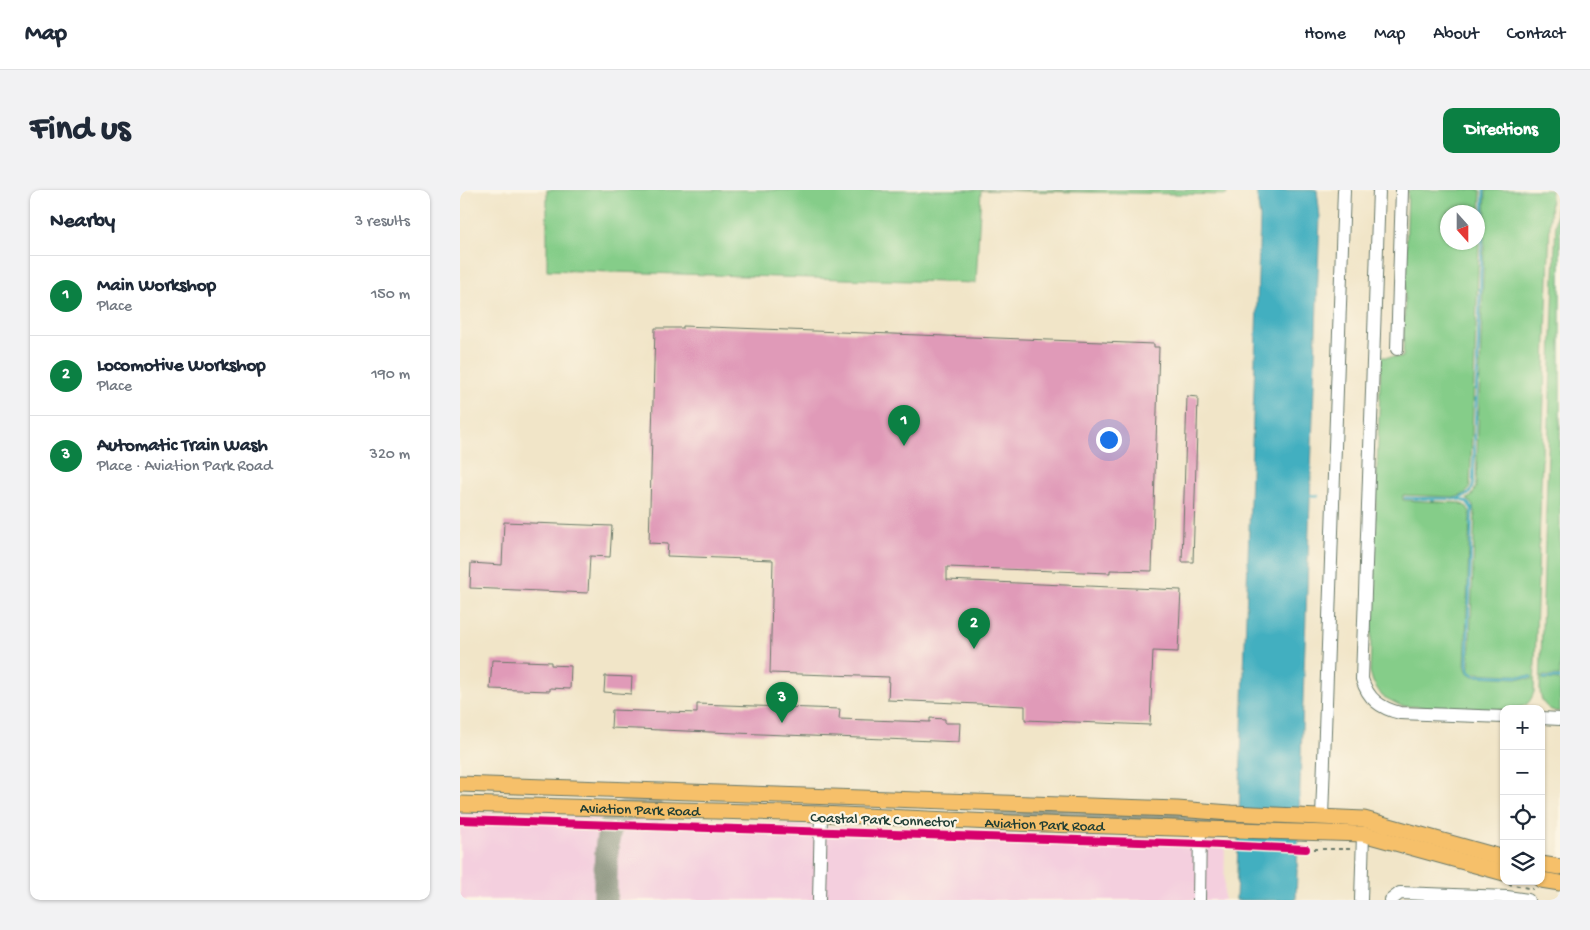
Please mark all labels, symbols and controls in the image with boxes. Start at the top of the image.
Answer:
text: Map [25,20,67,49]
text: Home [1304,24,1346,45]
text: Map [1374,24,1405,45]
text: About [1433,24,1479,45]
text: Contact [1507,24,1565,45]
button: Directions [1443,108,1560,153]
text: Find us [30,110,130,151]
north arrow [1440,205,1485,250]
text: Nearby [50,210,115,235]
text: 3 results [355,213,410,232]
text: Main Workshop [97,275,216,298]
text: 1 [63,286,69,305]
text: 150 m [371,286,410,305]
text: Place [97,298,132,317]
text: Locomotive Workshop [97,355,266,378]
text: 2 [62,366,70,385]
text: 190 m [371,366,410,385]
text: Place [97,378,132,397]
pin: 1 [888,405,920,446]
your location [1096,427,1122,453]
text: Automatic Train Wash [97,435,268,458]
text: 3 [62,446,70,465]
text: 320 m [370,446,410,465]
text: Place · Aviation Park Road [97,458,272,477]
pin: 2 [958,608,990,649]
pin: 3 [766,682,798,723]
map controls [1500,705,1545,885]
button: + [1500,705,1545,750]
button: − [1500,750,1545,795]
button: locate [1500,795,1545,840]
street label: Aviation Park Road [580,800,701,822]
street label: Coastal Park Connector [810,809,958,833]
street label: Aviation Park Road [984,815,1106,837]
button: layers [1500,840,1545,885]

